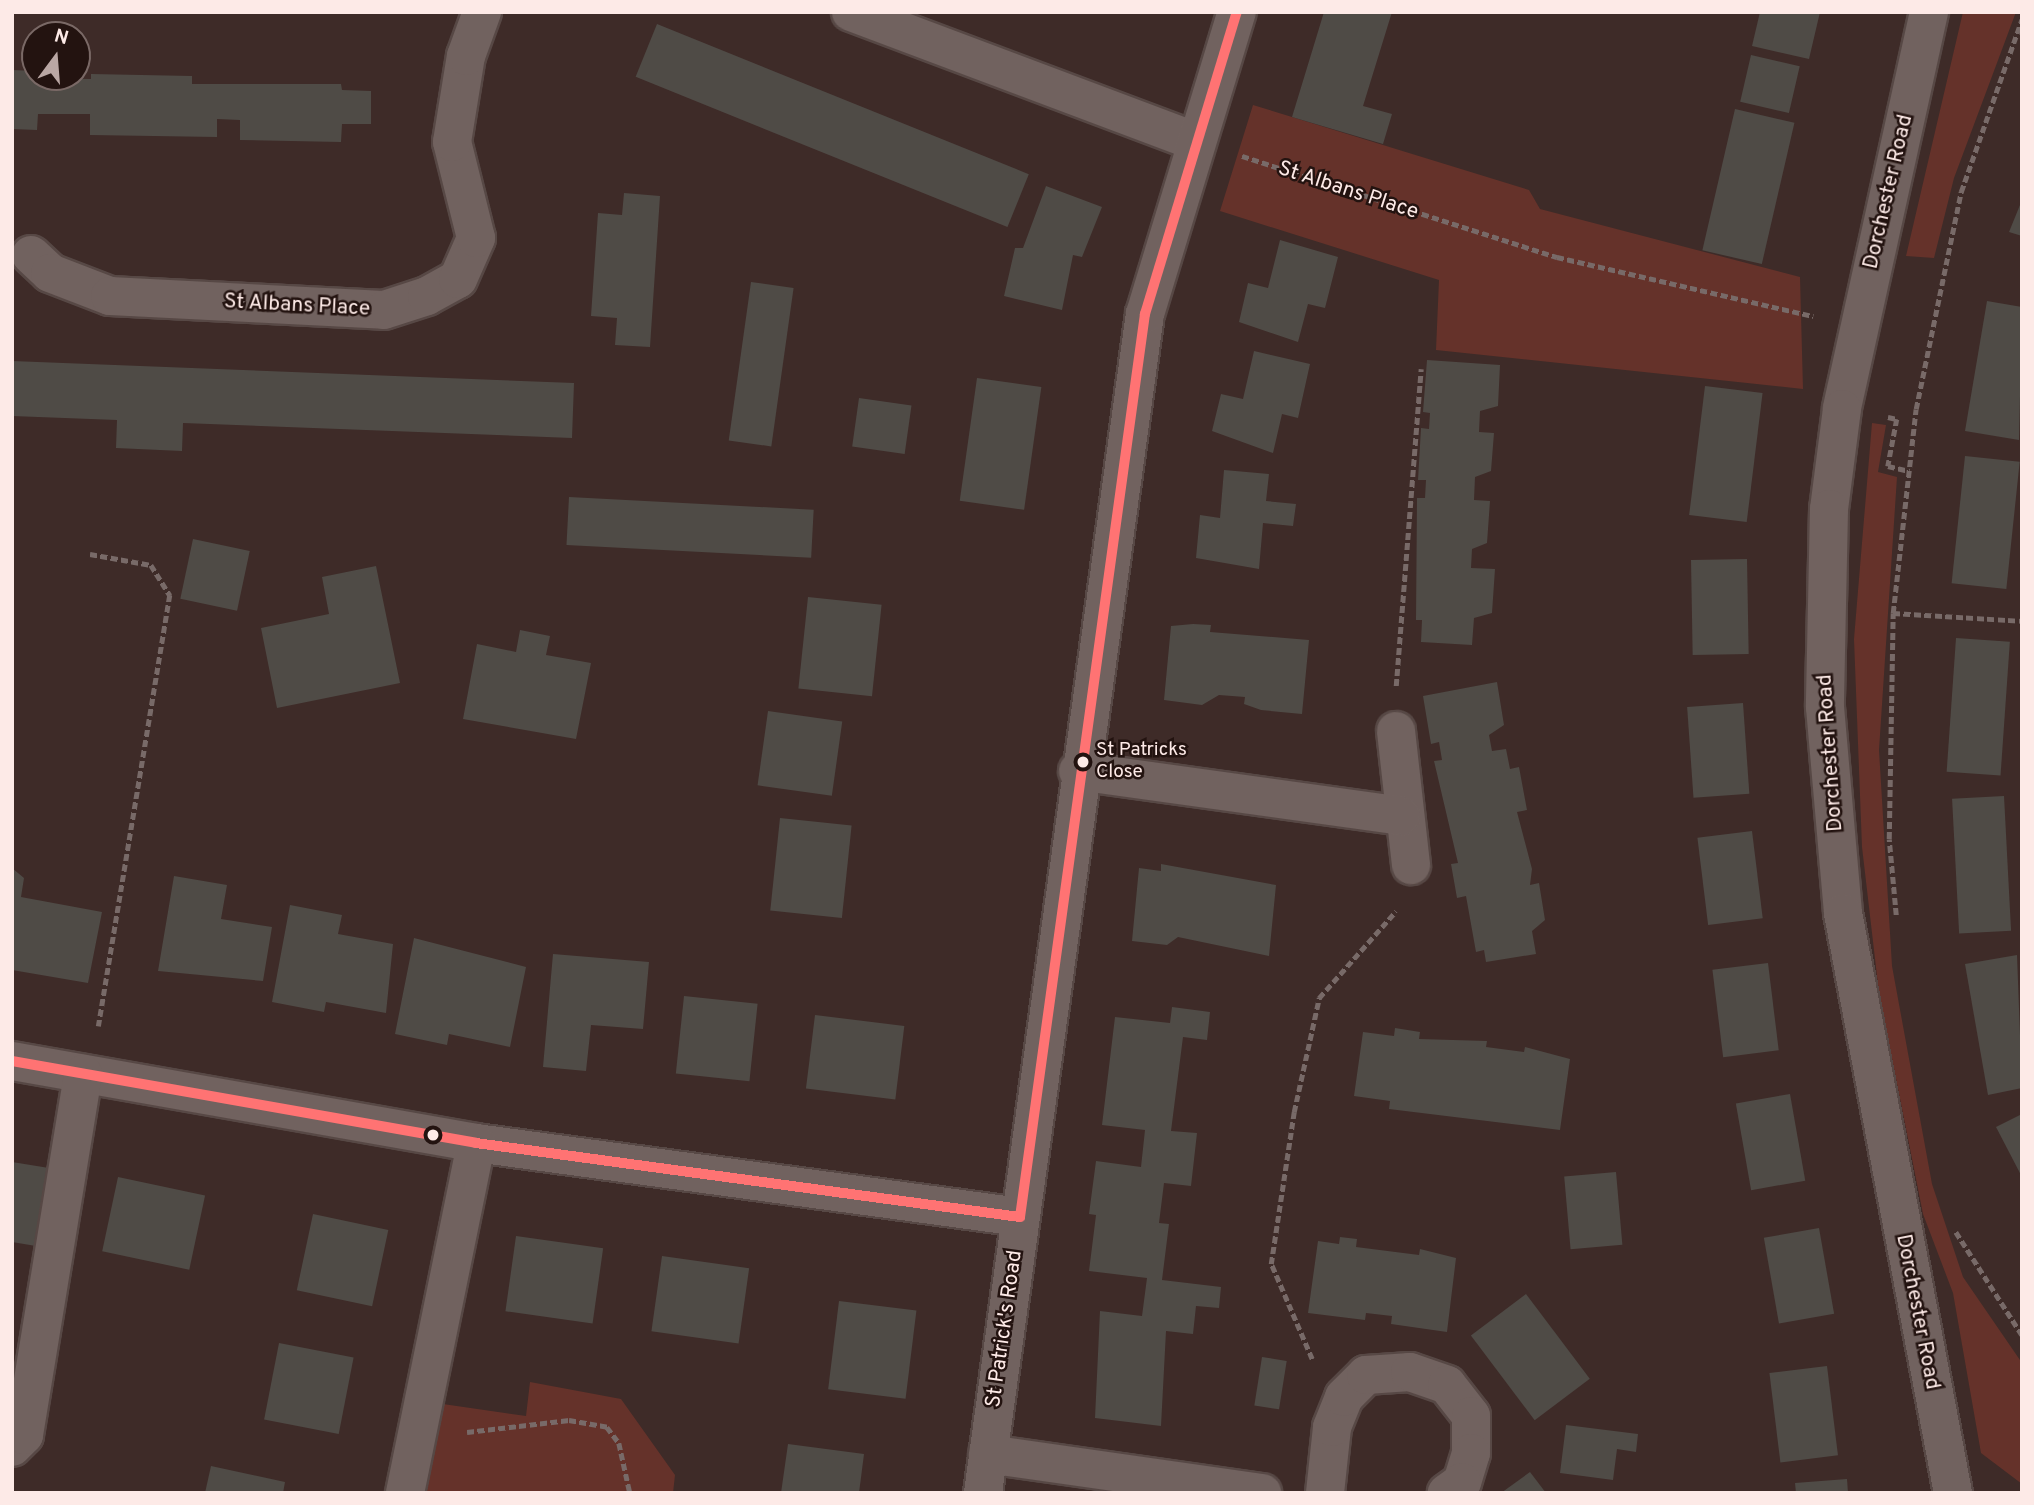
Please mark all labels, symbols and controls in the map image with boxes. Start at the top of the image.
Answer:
north arrow [21,21,91,91]
text: N [51,24,71,51]
street label: Dorchester Road [1859,112,1919,272]
street label: St Albans Place [1274,156,1422,226]
street label: St Albans Place [223,290,371,322]
street label: Dorchester Road [1813,673,1849,833]
place label: St Patricks Close [1096,740,1187,784]
marker: St Patricks Close [1076,755,1090,769]
unlabelled marker [426,1128,440,1142]
street label: Dorchester Road [1890,1232,1944,1392]
street label: St Patrick's Road [981,1249,1029,1409]

